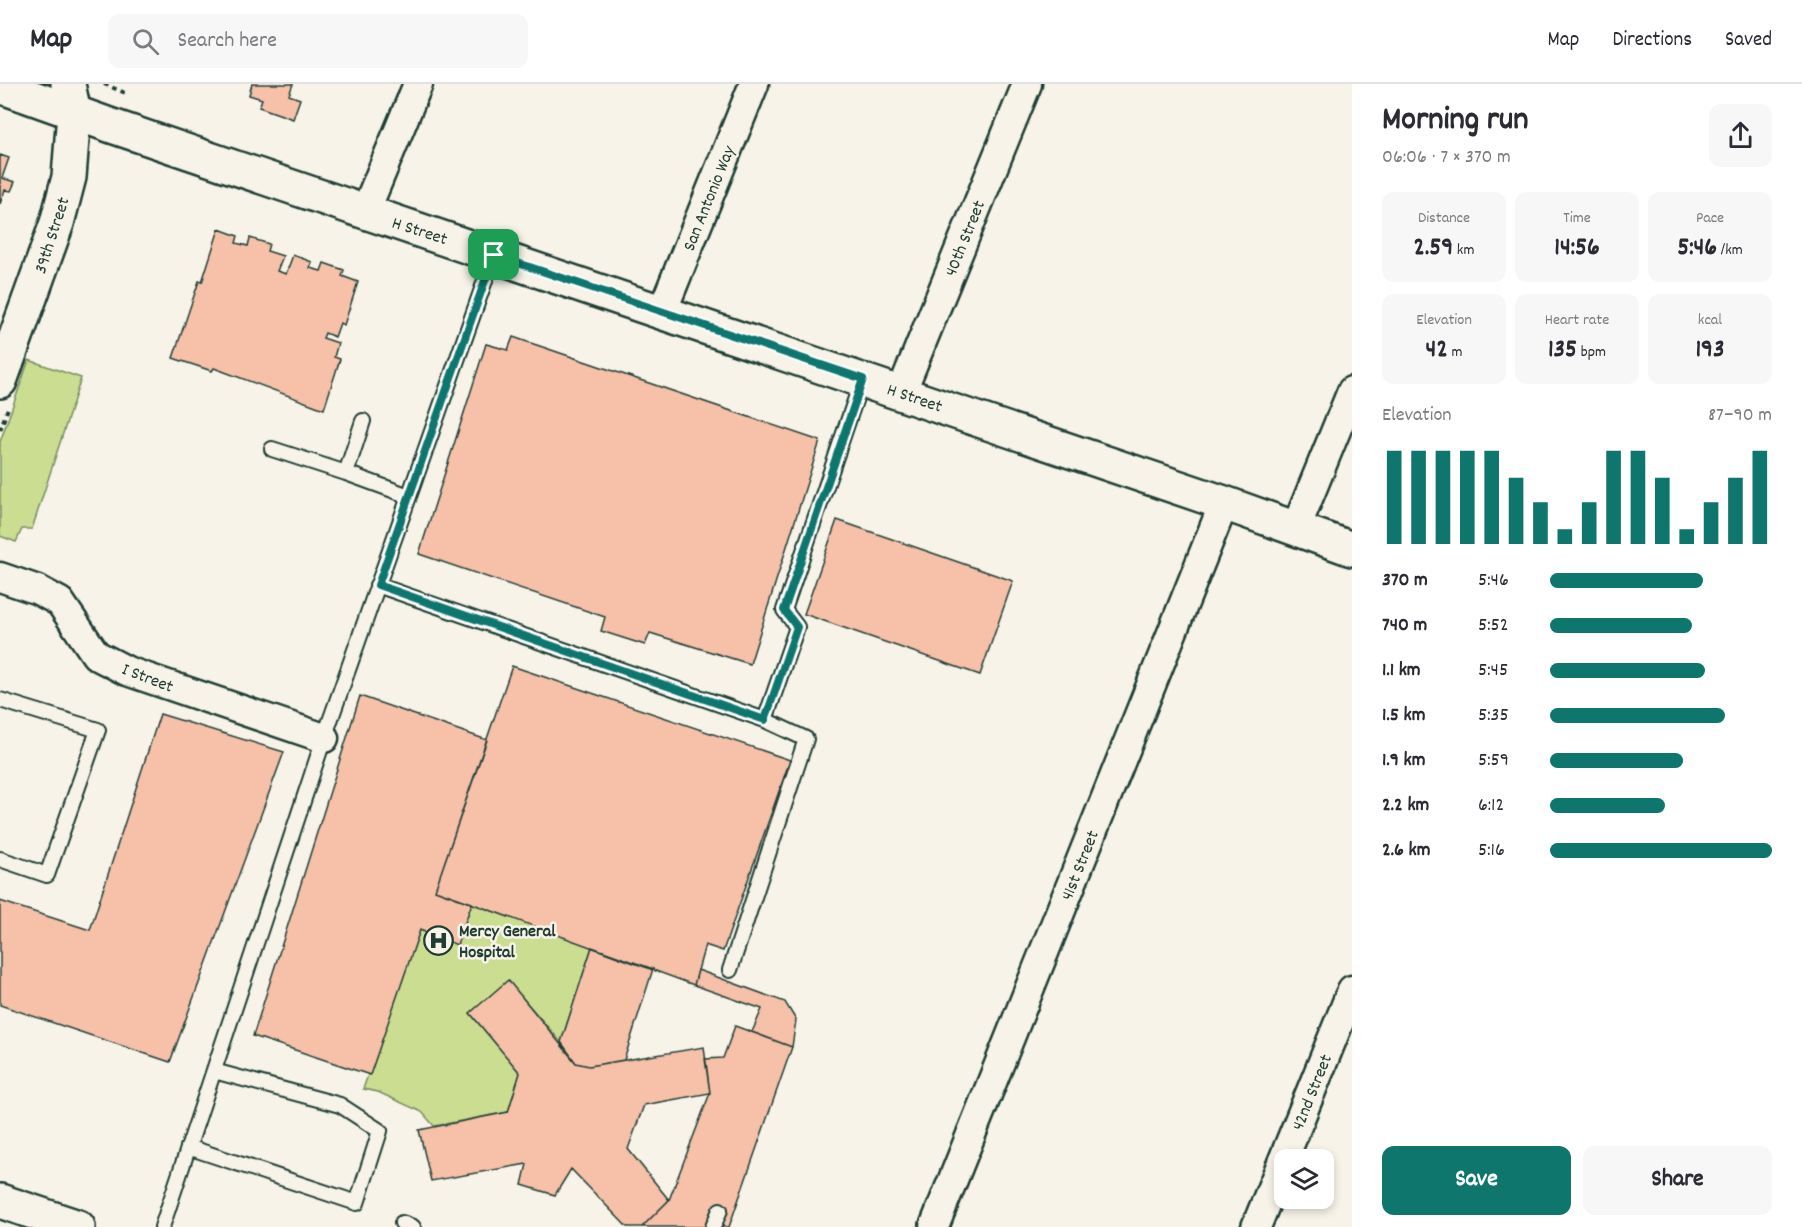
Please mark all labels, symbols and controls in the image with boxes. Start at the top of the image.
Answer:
search box [108,14,528,68]
text: Map [30,21,72,61]
icon: search [129,25,162,58]
text: Search here [177,26,277,57]
text: Map [1548,26,1579,56]
text: Directions [1612,26,1692,56]
text: Saved [1725,26,1772,56]
text: Morning run [1382,98,1529,145]
button: share [1709,104,1772,167]
street label: San Antonio Way [678,142,743,255]
text: 06:06 · 7 × 370 m [1382,144,1511,172]
street label: 39th Street [29,194,78,277]
street label: 40th Street [940,197,993,281]
text: Distance [1418,207,1470,230]
text: Time [1563,207,1591,230]
text: Pace [1696,207,1724,230]
street label: H Street [388,212,451,253]
pin [468,229,519,280]
text: 2.59 [1414,230,1453,267]
text: 14:56 [1554,230,1600,267]
text: 5:46 [1677,230,1717,267]
icon: arrive [477,238,510,271]
text: km [1453,239,1474,262]
text: /km [1717,239,1743,262]
text: Elevation [1416,309,1472,332]
text: Heart rate [1545,309,1609,332]
text: kcal [1698,309,1722,332]
text: 42 [1426,332,1448,369]
text: 135 [1548,332,1577,369]
text: 193 [1695,332,1725,369]
text: m [1448,341,1462,364]
text: bpm [1577,341,1606,364]
street label: H Street [883,378,946,421]
text: Elevation [1382,402,1452,430]
text: 87–90 m [1708,402,1772,430]
text: 370 m [1382,567,1428,595]
text: 5:46 [1478,567,1509,595]
text: 740 m [1382,612,1427,640]
text: 5:52 [1478,612,1509,640]
text: 1.1 km [1382,657,1421,685]
text: 5:45 [1478,657,1508,685]
street label: I Street [118,658,177,701]
text: 1.5 km [1382,702,1425,730]
text: 5:35 [1478,702,1509,730]
text: 1.9 km [1382,747,1425,775]
text: 5:59 [1478,747,1509,775]
text: 2.2 km [1382,792,1429,820]
text: 6:12 [1478,792,1504,820]
street label: 41st Street [1056,827,1107,905]
text: 2.6 km [1382,837,1430,865]
text: 5:16 [1478,837,1505,865]
place label: Mercy General Hospital [459,920,556,966]
hospital icon: Mercy General Hospital [422,924,454,956]
street label: 42nd Street [1287,1051,1340,1135]
button: Save [1382,1146,1571,1215]
button: Share [1583,1146,1772,1215]
map controls [1274,1149,1334,1209]
button: layers [1274,1149,1334,1209]

